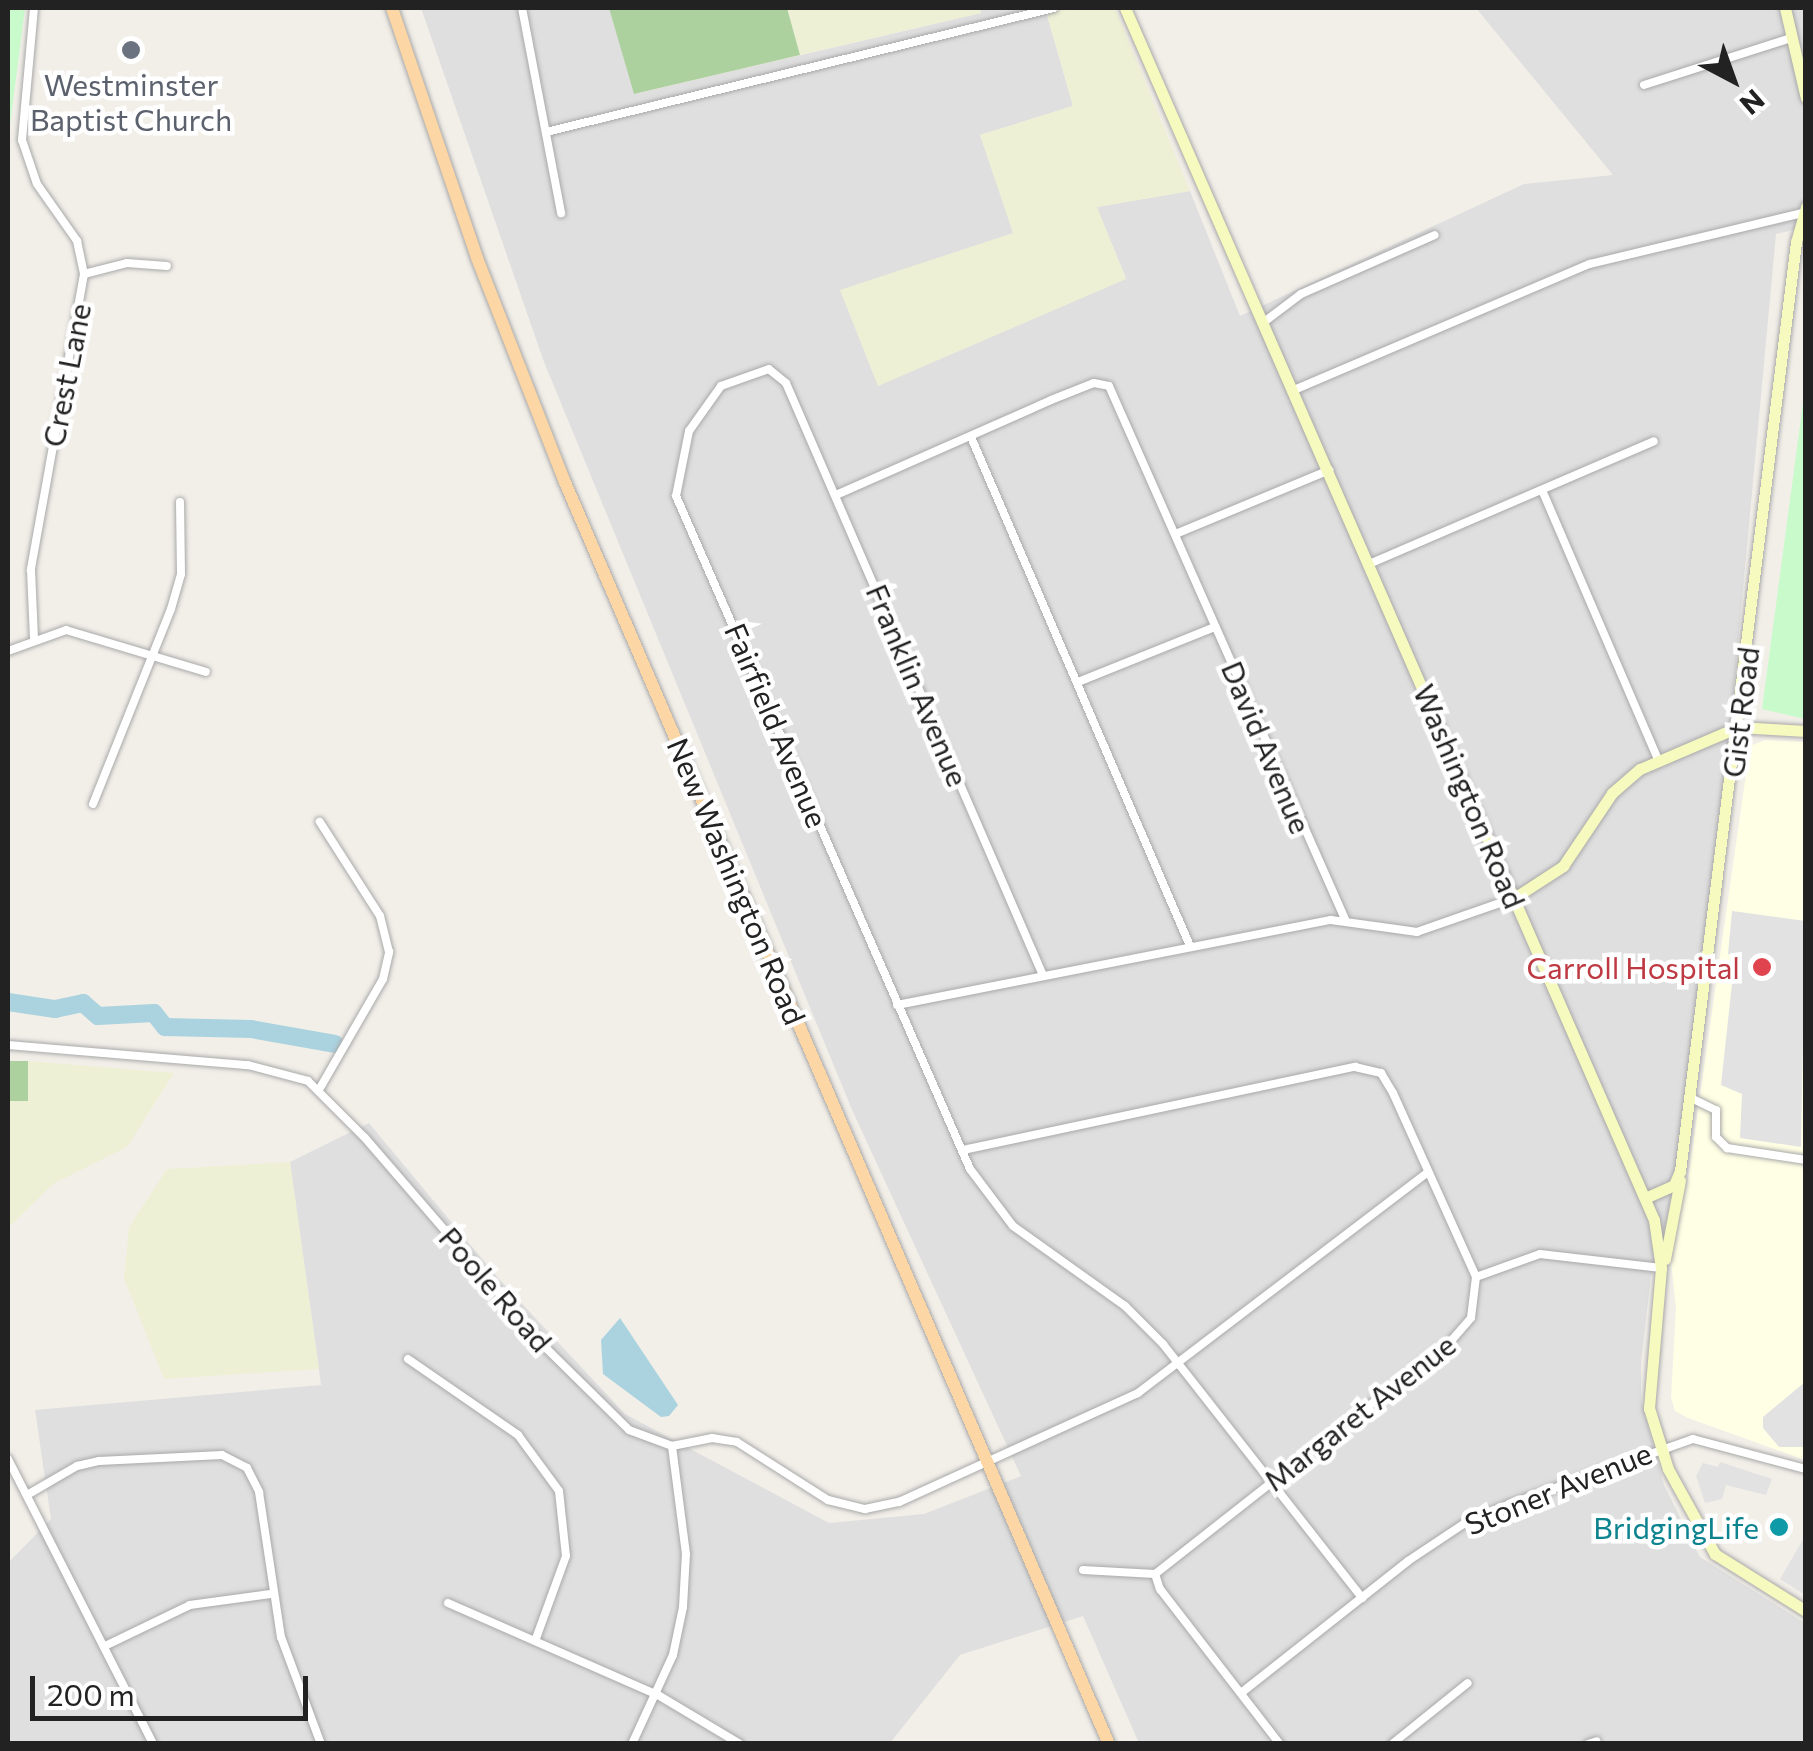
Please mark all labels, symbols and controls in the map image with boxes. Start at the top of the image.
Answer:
north arrow [1683,30,1783,130]
marker: Westminster Baptist Church [120,39,142,61]
place label: Westminster Baptist Church [30,66,232,136]
text: N [1734,83,1772,122]
street label: Crest Lane [34,300,98,450]
street label: Franklin Avenue [859,579,977,791]
street label: Fairfield Avenue [718,618,836,832]
street label: Gist Road [1714,645,1766,779]
street label: David Avenue [1215,655,1319,839]
street label: Washington Road [1407,679,1533,913]
street label: New Washington Road [660,732,814,1030]
place label: Carroll Hospital [1527,949,1740,985]
marker: Carroll Hospital [1749,954,1775,980]
street label: Poole Road [432,1219,560,1359]
street label: Margaret Avenue [1256,1326,1462,1498]
street label: Stoner Avenue [1459,1434,1657,1542]
place label: BridgingLife [1593,1509,1759,1545]
marker: BridgingLife [1768,1516,1790,1538]
scale bar [35,1656,312,1718]
text: 200 m [47,1675,135,1712]

